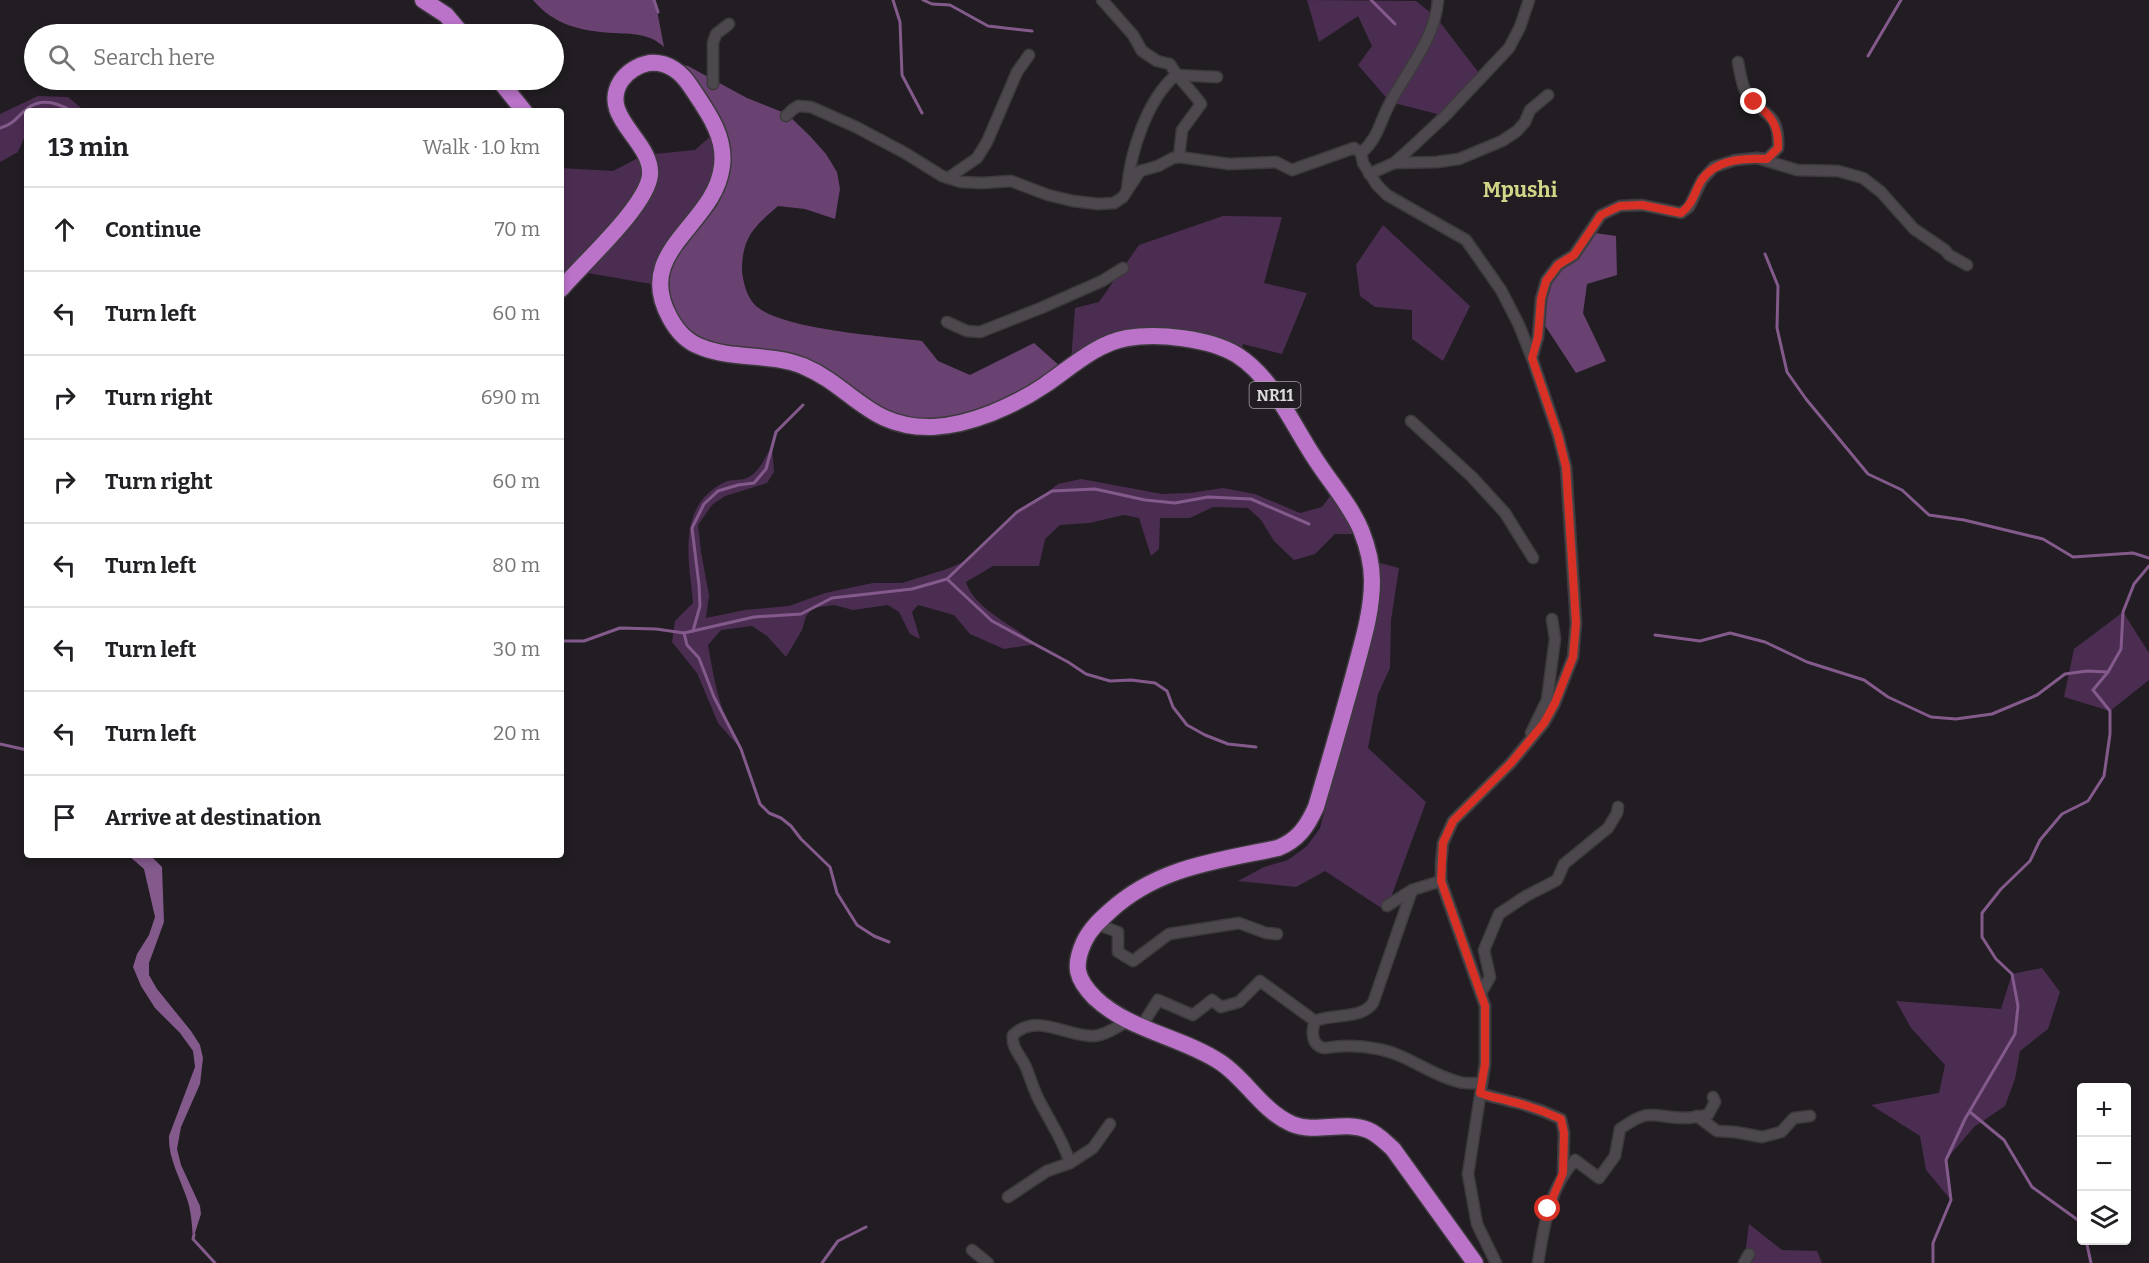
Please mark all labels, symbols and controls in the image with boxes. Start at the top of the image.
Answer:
search box [24,24,564,90]
icon: search [45,41,78,74]
text: Search here [93,44,215,71]
route end [1740,88,1766,114]
text: 13 min [48,132,129,163]
text: Walk · 1.0 km [423,135,540,159]
district label: Mpushi [1483,177,1558,203]
icon: ahead [48,213,81,246]
text: Continue [105,216,201,243]
text: 70 m [494,217,540,241]
icon: left [48,297,81,330]
text: Turn left [105,300,197,327]
text: 60 m [492,301,540,325]
icon: right [48,381,81,414]
road number: NR11 [1250,382,1300,408]
text: Turn right [105,384,213,411]
text: 690 m [481,385,540,409]
icon: right [48,465,81,498]
text: Turn right [105,468,213,495]
text: 60 m [492,469,540,493]
icon: left [48,549,81,582]
text: Turn left [105,552,197,579]
text: 80 m [492,553,540,577]
icon: left [48,633,81,666]
text: Turn left [105,636,197,663]
text: 30 m [493,637,540,661]
icon: left [48,717,81,750]
text: Turn left [105,720,197,747]
text: 20 m [493,721,540,745]
icon: arrive [48,801,81,834]
text: Arrive at destination [105,804,321,831]
map controls [2077,1083,2131,1245]
button: + [2077,1083,2131,1137]
button: − [2077,1137,2131,1191]
button: layers [2077,1191,2131,1245]
route start [1534,1195,1560,1221]

